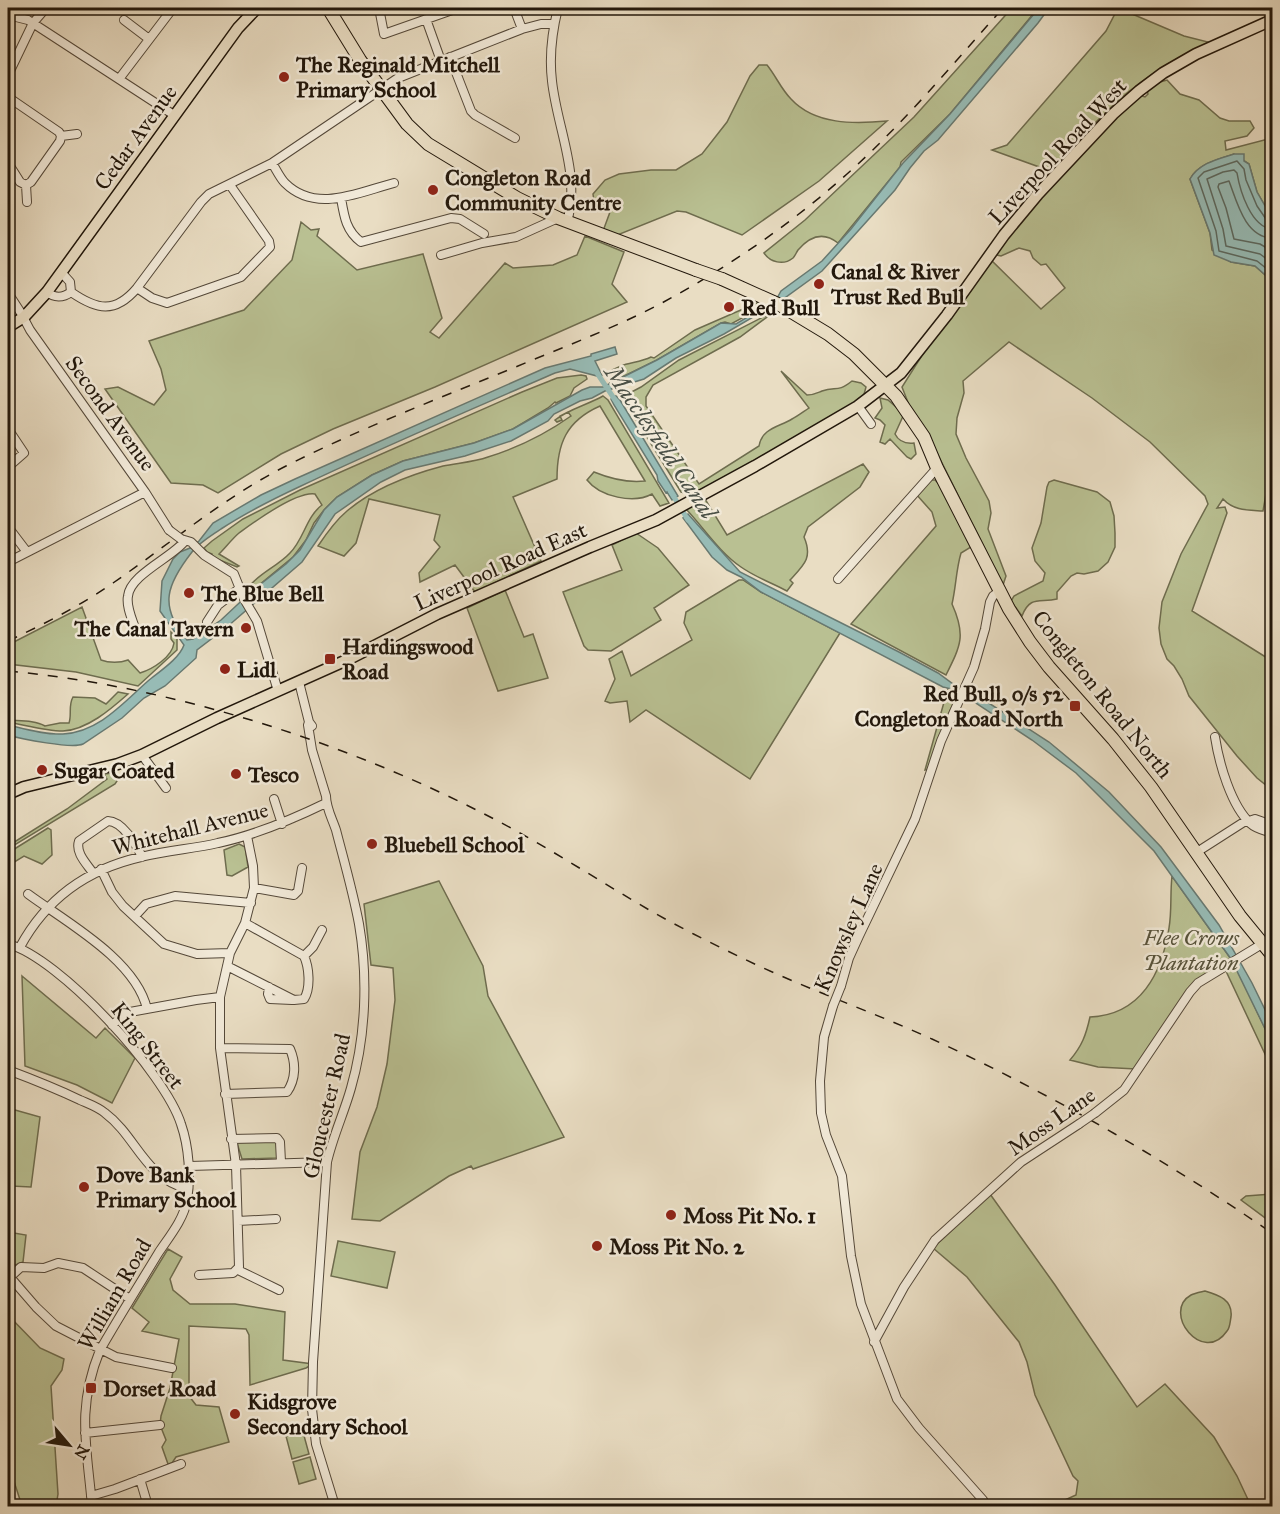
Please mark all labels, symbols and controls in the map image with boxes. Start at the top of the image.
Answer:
place label: The Reginald Mitchell Primary School [295,51,501,103]
marker: The Reginald Mitchell Primary School [277,70,291,84]
street label: Liverpool Road West [983,72,1132,230]
street label: Cedar Avenue [88,79,183,195]
place label: Congleton Road Community Centre [445,164,621,216]
marker: Congleton Road Community Centre [426,183,440,197]
place label: Canal & River Trust Red Bull [830,258,966,310]
marker: Canal & River Trust Red Bull [812,277,826,291]
place label: Red Bull [741,294,821,321]
marker: Red Bull [722,300,736,314]
street label: Second Avenue [60,350,162,476]
water label: Macclesfield Canal [597,358,725,527]
street label: Liverpool Road East [410,516,591,617]
place label: The Blue Bell [200,580,325,607]
marker: The Blue Bell [182,586,196,600]
street label: Congleton Road North [1027,605,1179,784]
place label: The Canal Tavern [73,615,234,642]
marker: The Canal Tavern [239,621,253,635]
place label: Hardingswood Road [342,633,475,685]
marker: Hardingswood Road [323,652,337,666]
place label: Lidl [237,656,277,683]
marker: Lidl [218,662,232,676]
place label: Red Bull, o/s 52 Congleton Road North [855,680,1064,732]
marker: Red Bull, o/s 52 Congleton Road North [1068,699,1082,713]
place label: Sugar Coated [54,757,175,784]
place label: Tesco [247,761,299,788]
marker: Sugar Coated [35,763,49,777]
marker: Tesco [229,767,243,781]
street label: Whitehall Avenue [109,796,271,861]
place label: Bluebell School [384,831,525,858]
marker: Bluebell School [365,837,379,851]
street label: Knowsley Lane [808,859,889,996]
park label: Flee Crows Plantation [1142,924,1240,976]
street label: King Street [105,996,190,1094]
street label: Gloucester Road [297,1031,356,1181]
street label: Moss Lane [1002,1081,1100,1161]
place label: Dove Bank Primary School [96,1161,237,1213]
marker: Dove Bank Primary School [77,1180,91,1194]
place label: Moss Pit No. 1 [683,1202,816,1229]
marker: Moss Pit No. 1 [664,1208,678,1222]
place label: Moss Pit No. 2 [609,1233,745,1260]
street label: William Road [72,1234,157,1355]
marker: Moss Pit No. 2 [590,1239,604,1253]
place label: Dorset Road [103,1375,217,1402]
marker: Dorset Road [84,1381,98,1395]
place label: Kidsgrove Secondary School [247,1388,408,1440]
marker: Kidsgrove Secondary School [228,1407,242,1421]
north arrow [39,1415,99,1475]
text: N [70,1441,93,1463]

